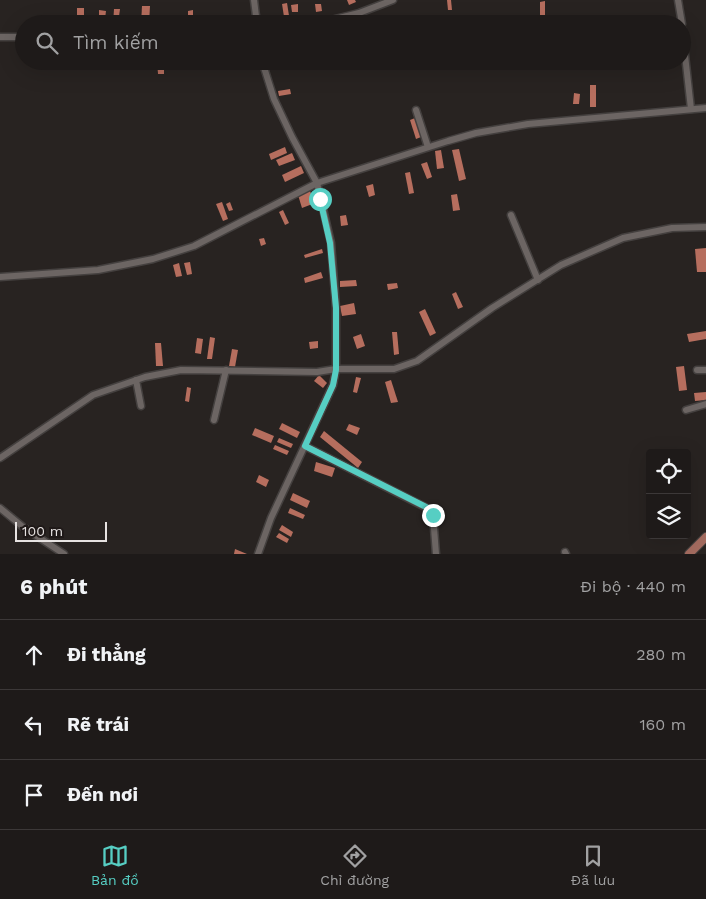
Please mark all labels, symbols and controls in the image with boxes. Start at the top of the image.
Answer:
search box [15,15,691,70]
icon: search [33,29,61,57]
text: Tìm kiếm [73,31,159,54]
route start [309,188,332,211]
map controls [646,449,691,539]
button: locate [646,449,691,494]
button: layers [646,494,691,539]
route end [422,504,445,527]
scale bar [15,519,108,542]
text: 100 m [22,523,63,539]
text: 6 phút [20,574,87,599]
text: Đi bộ · 440 m [580,577,686,596]
icon: ahead [20,641,48,669]
text: Đi thẳng [67,643,146,666]
text: 280 m [636,645,686,664]
icon: left [20,711,48,739]
text: Rẽ trái [67,713,129,736]
text: 160 m [639,715,686,734]
icon: arrive [20,781,48,809]
text: Đến nơi [67,783,138,806]
tab: Bản đồ [91,842,139,888]
tab: Chỉ đường [320,842,389,888]
tab: Đã lưu [571,842,615,888]

